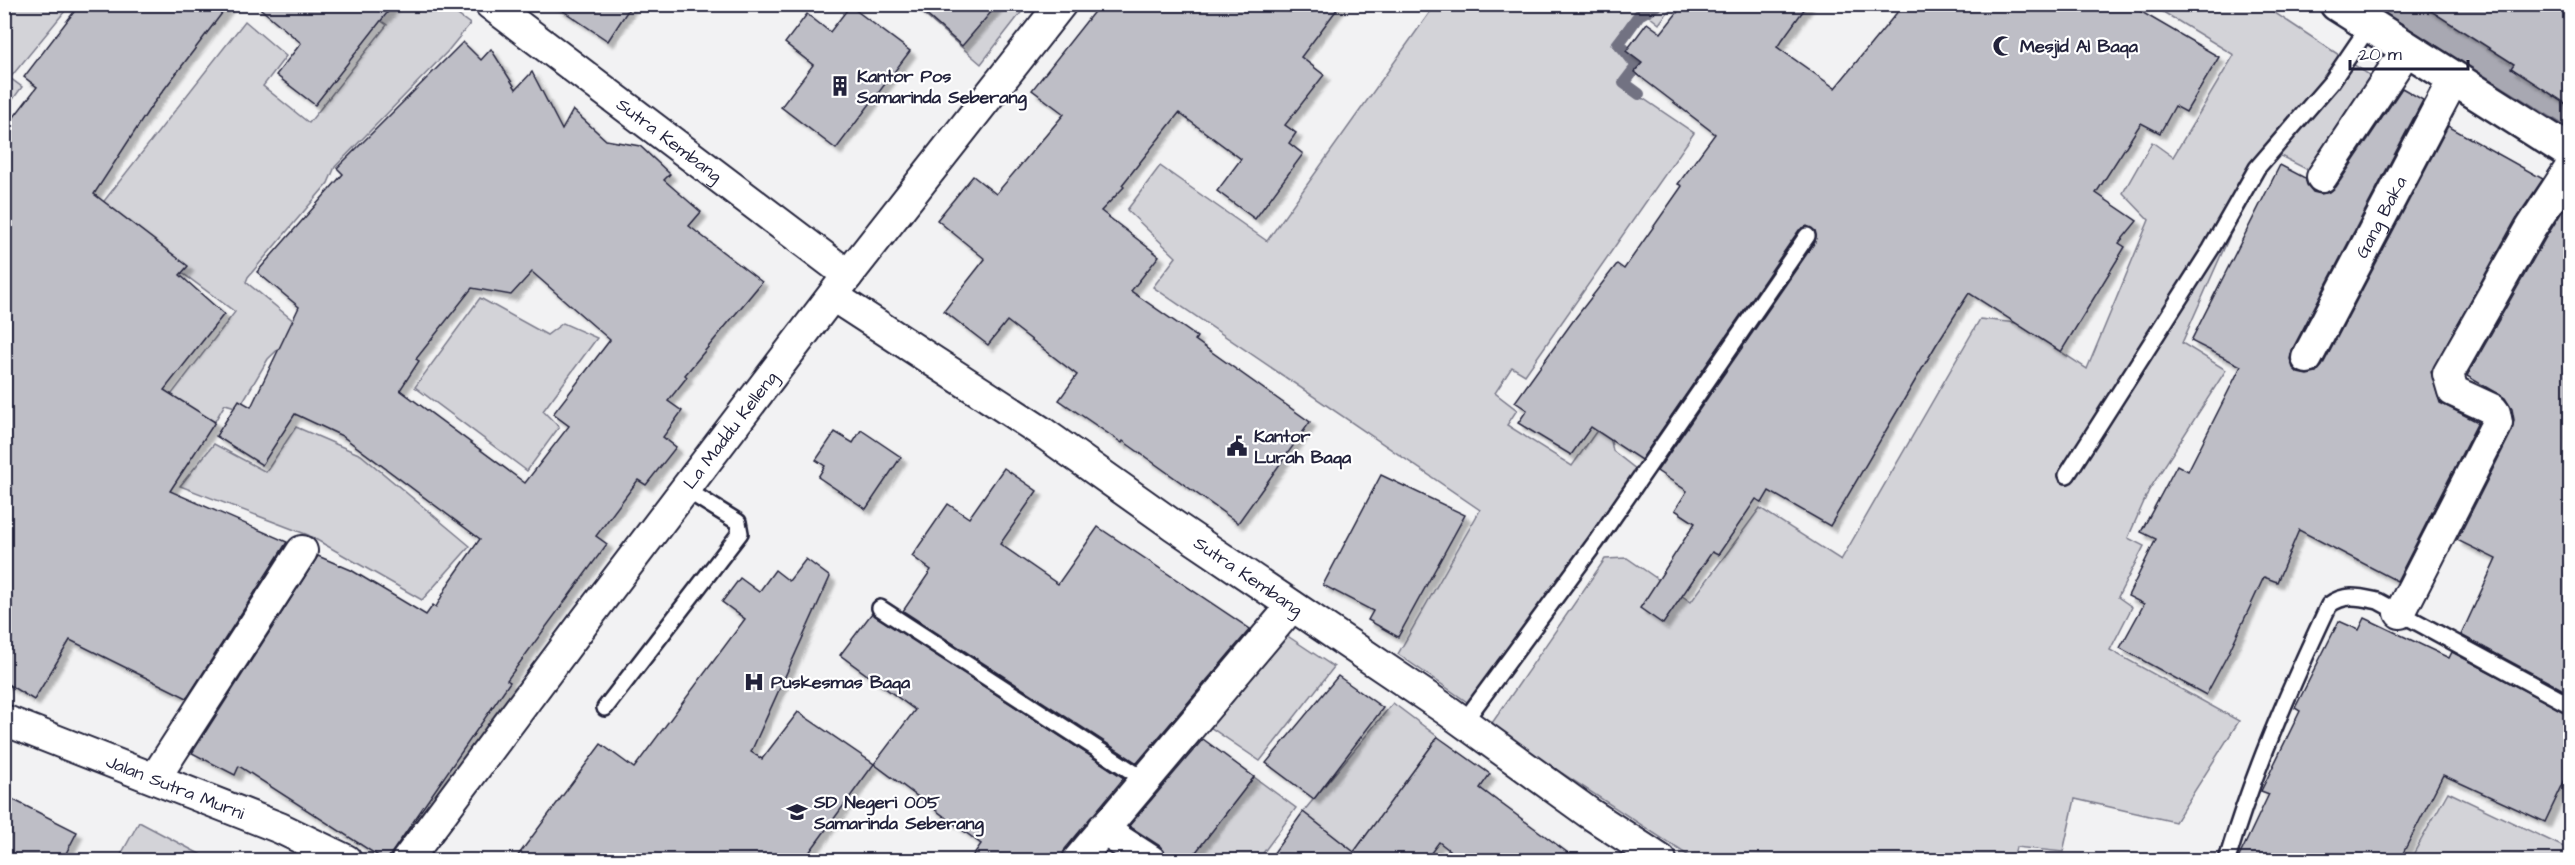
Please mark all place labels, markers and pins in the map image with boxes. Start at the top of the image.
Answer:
mosque icon: Mesjid Al Baqa [1991,34,2015,58]
place label: Mesjid Al Baqa [2020,34,2139,59]
place label: Kantor Pos Samarinda Seberang [856,64,1027,111]
building icon: Kantor Pos Samarinda Seberang [828,74,852,98]
place label: Kantor Lurah Baqa [1254,424,1352,470]
public building icon: Kantor Lurah Baqa [1225,434,1249,458]
hospital icon: Puskesmas Baqa [742,670,766,694]
place label: Puskesmas Baqa [771,670,911,695]
place label: SD Negeri 005 Samarinda Seberang [813,790,984,837]
school or university icon: SD Negeri 005 Samarinda Seberang [785,800,809,824]

